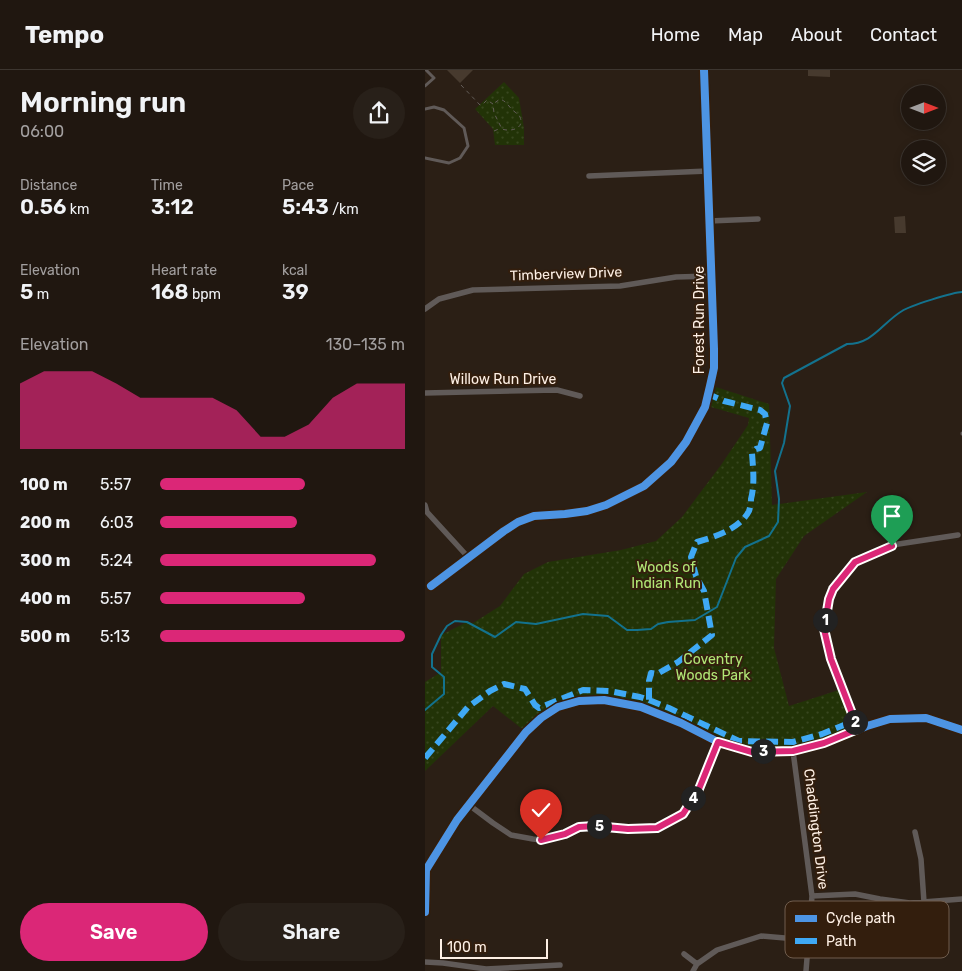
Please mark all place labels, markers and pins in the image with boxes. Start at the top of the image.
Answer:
pin [871,495,913,546]
pin: 1 [813,608,837,632]
pin: 2 [843,710,867,734]
pin: 3 [751,738,775,764]
pin: 4 [681,786,705,810]
pin [520,789,562,840]
pin: 5 [587,814,611,838]

